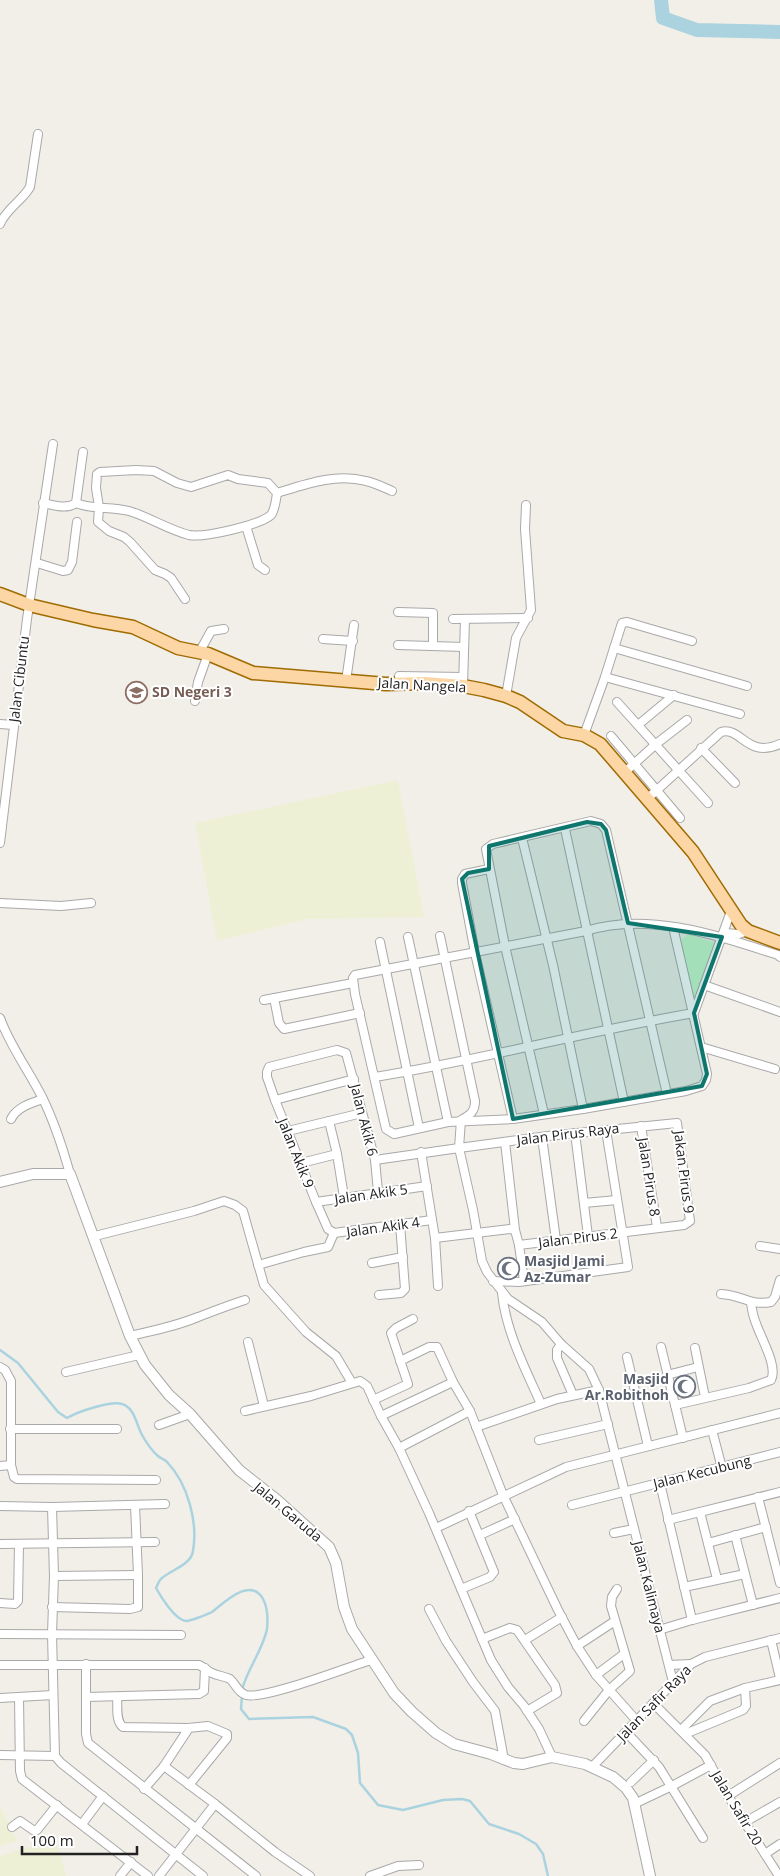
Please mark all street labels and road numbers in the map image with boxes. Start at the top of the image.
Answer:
street label: Jalan Cibuntu [4,635,33,725]
street label: Jalan Nangela [375,673,467,696]
street label: Jalan Akik 6 [346,1080,383,1158]
street label: Jalan Akik 9 [273,1113,319,1191]
street label: Jalan Pirus Raya [514,1118,620,1149]
street label: Jakan Pirus 9 [670,1127,699,1215]
street label: Jalan Pirus 8 [634,1134,665,1218]
street label: Jalan Akik 5 [331,1179,409,1208]
street label: Jalan Akik 4 [343,1212,421,1241]
street label: Jalan Pirus 2 [535,1223,619,1252]
street label: Jalan Kecubung [649,1450,753,1493]
street label: Jalan Garuda [249,1476,326,1546]
street label: Jalan Kalimaya [628,1537,670,1635]
street label: Jalan Safir Raya [611,1660,695,1746]
street label: Jalan Safir 20 [707,1765,767,1849]

